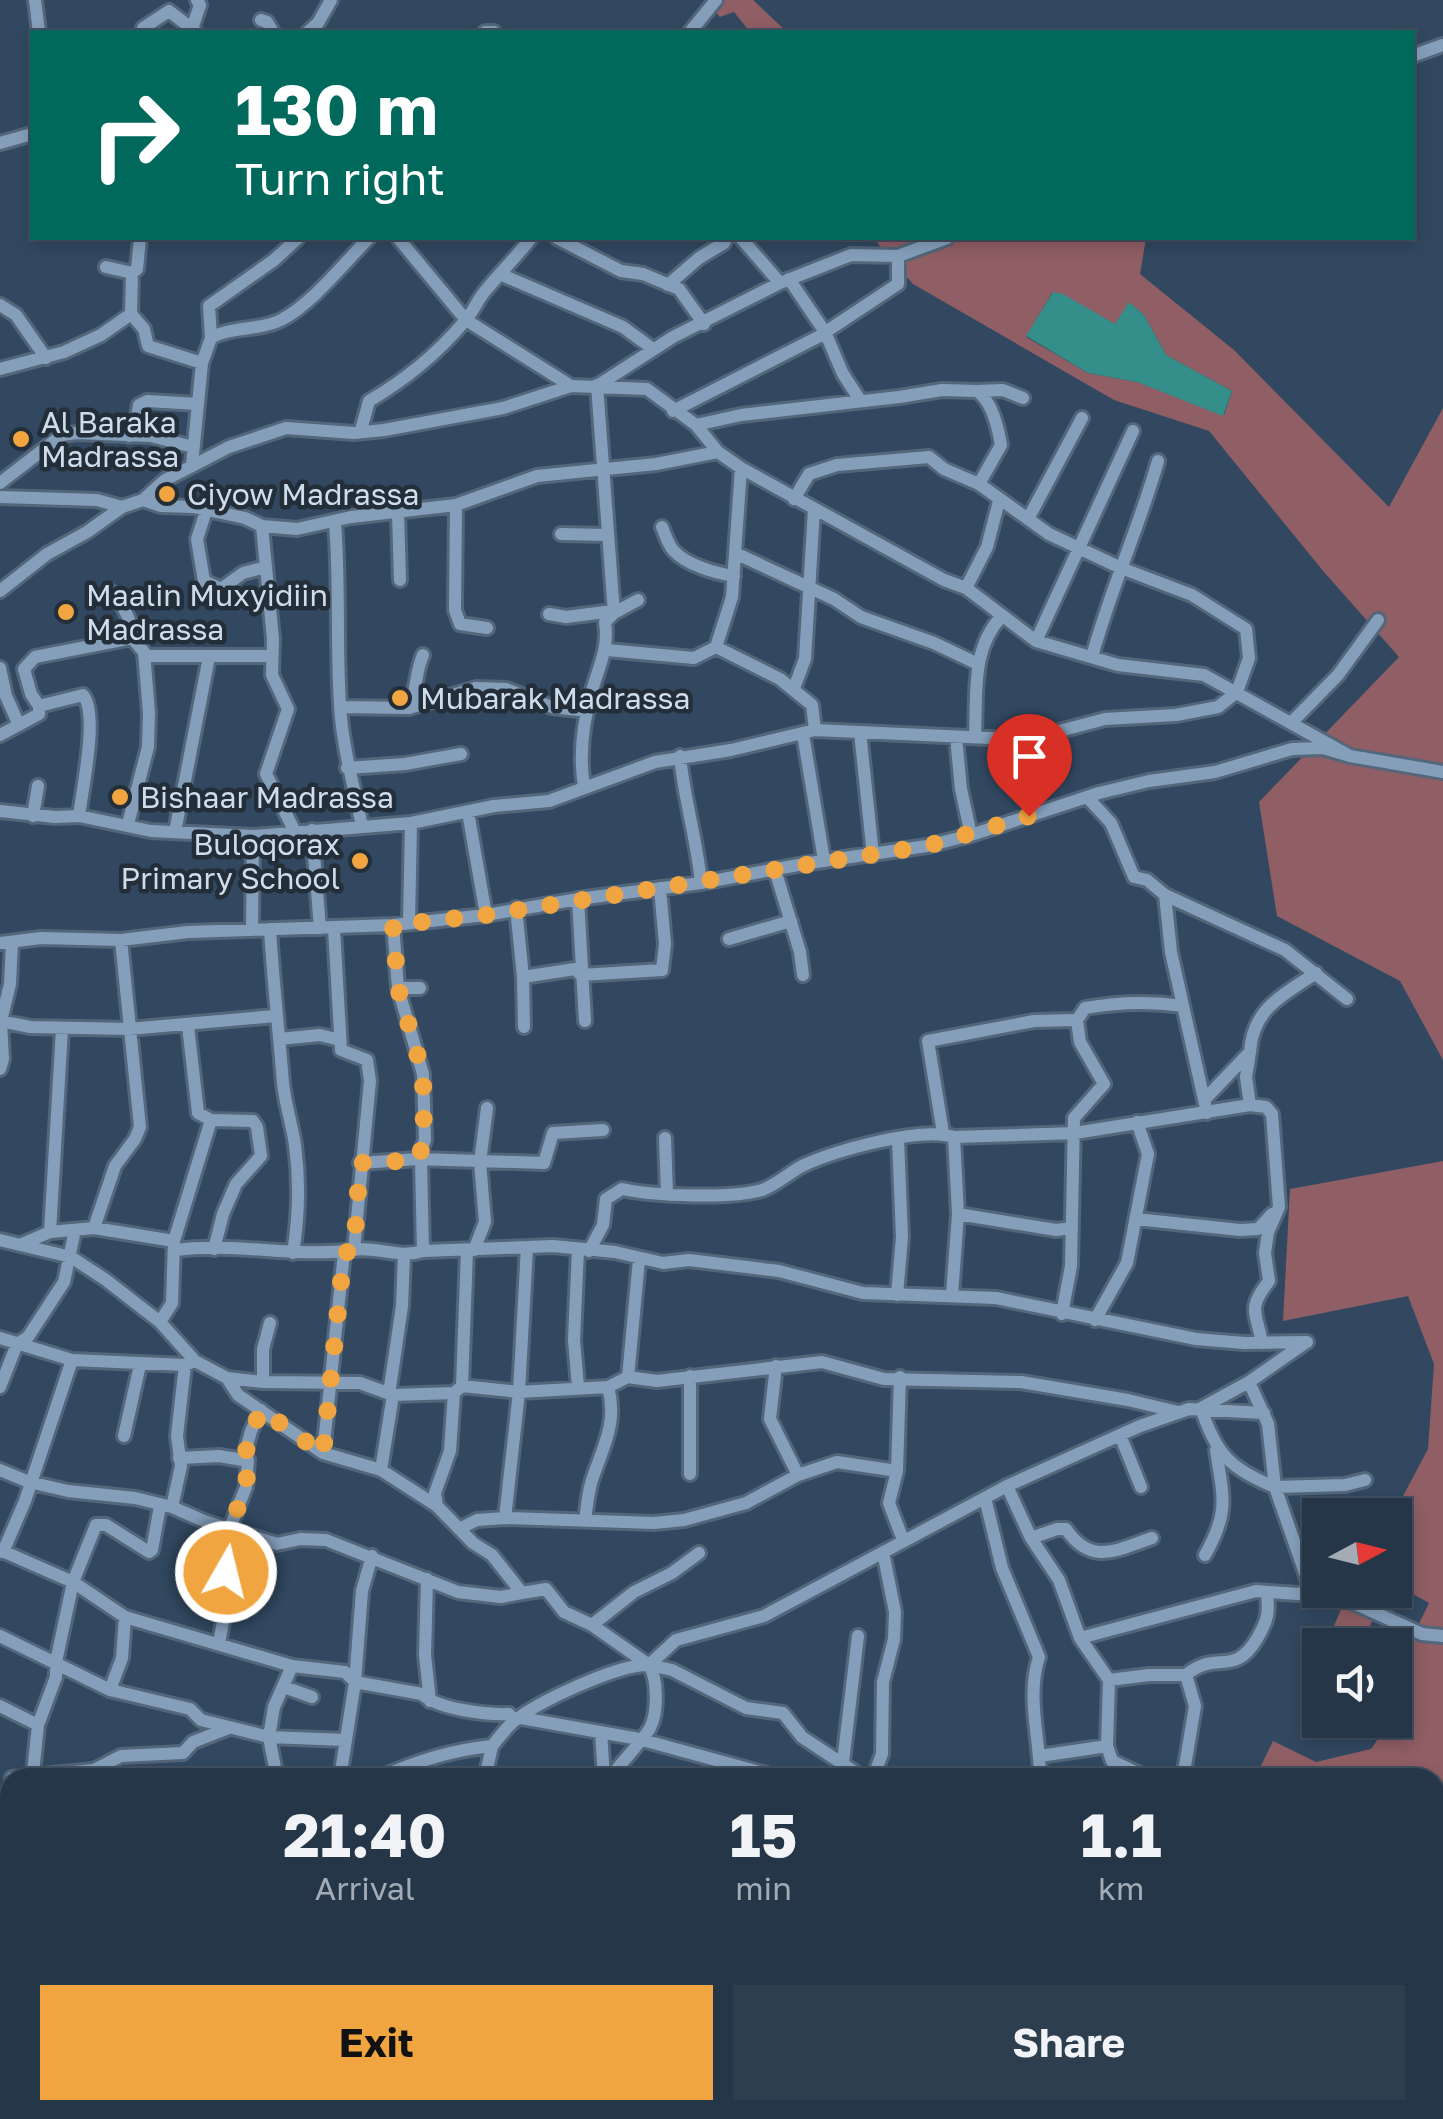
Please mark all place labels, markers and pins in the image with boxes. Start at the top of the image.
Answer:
place label: Al Baraka Madrassa [41,404,179,474]
marker: Al Baraka Madrassa [10,428,32,450]
place label: Ciyow Madrassa [187,476,419,512]
marker: Ciyow Madrassa [156,483,178,505]
place label: Maalin Muxyidiin Madrassa [86,577,328,647]
marker: Maalin Muxyidiin Madrassa [55,601,77,623]
place label: Mubarak Madrassa [420,680,690,716]
marker: Mubarak Madrassa [389,687,411,709]
pin [987,714,1072,817]
place label: Bishaar Madrassa [140,779,394,815]
marker: Bishaar Madrassa [109,786,131,808]
place label: Buloqorax Primary School [121,826,340,896]
marker: Buloqorax Primary School [349,850,371,872]

